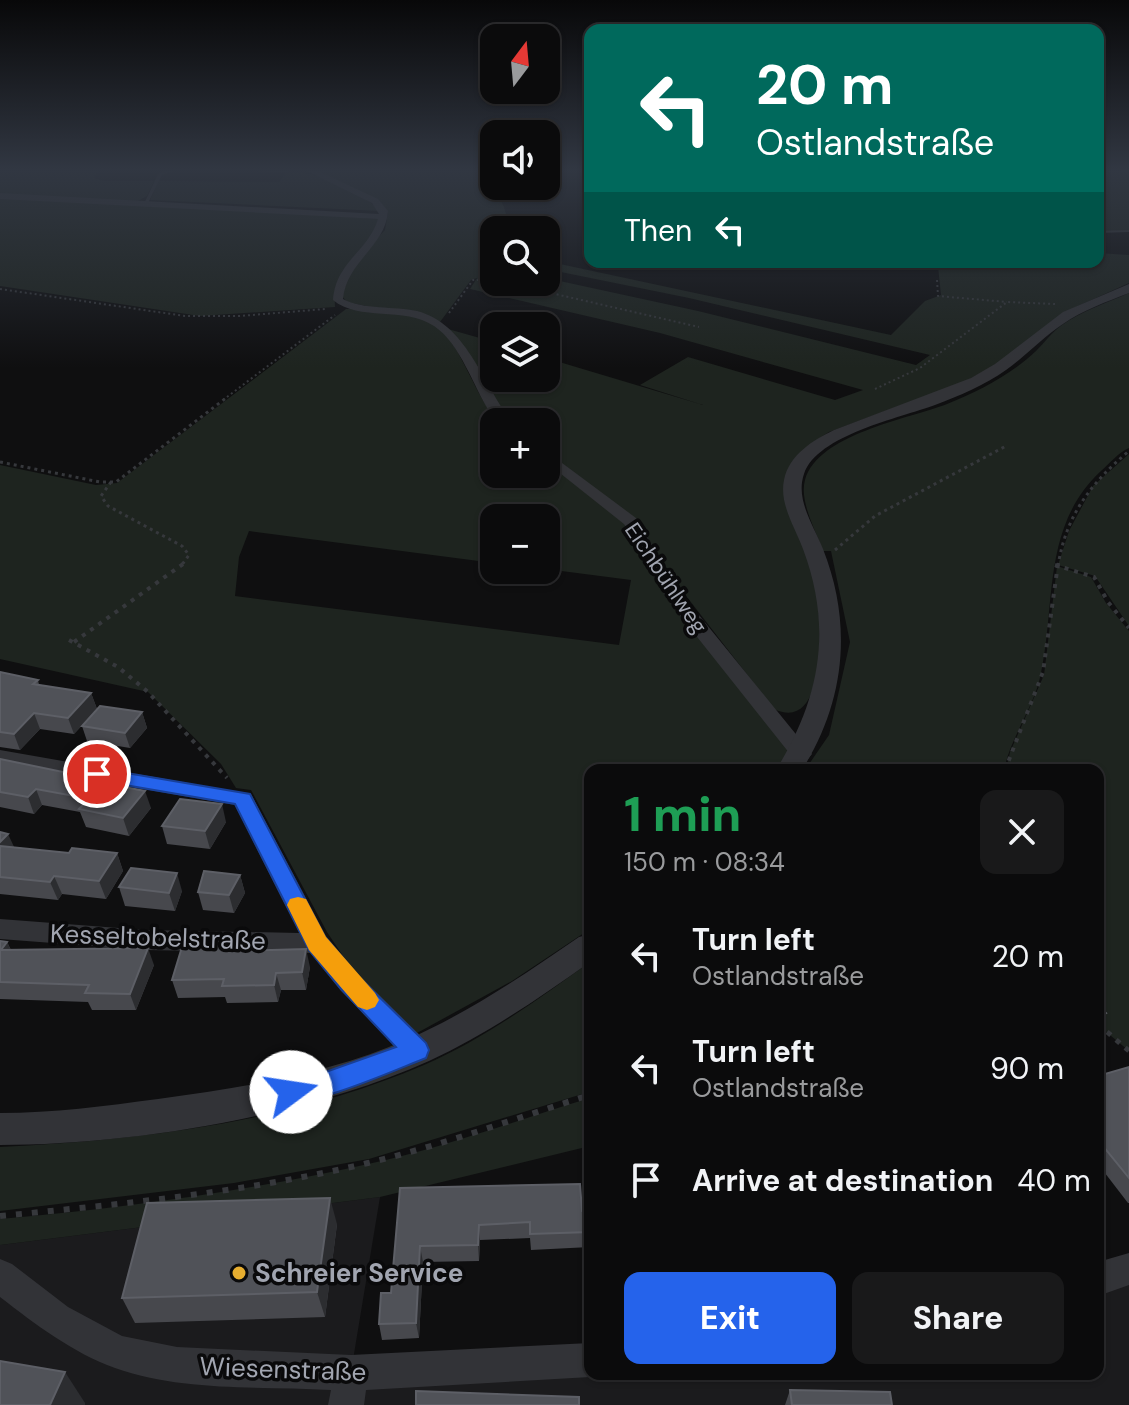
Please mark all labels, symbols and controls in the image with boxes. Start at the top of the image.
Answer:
north arrow [480,24,560,104]
map controls [480,24,560,584]
text: 20 m [756,48,893,121]
icon: left [624,56,728,160]
text: Ostlandstraße [756,119,994,166]
button: sound [480,120,560,200]
icon: left [708,208,752,252]
text: Then [624,211,692,250]
button: search [480,216,560,296]
button: layers [480,312,560,392]
button: + [480,408,560,488]
button: − [480,504,560,584]
street label: Eichbühlweg [618,517,714,639]
pin [63,740,131,808]
icon: arrive [75,752,119,796]
text: 1 min [624,783,741,846]
button: close [980,790,1064,874]
text: 150 m · 08:34 [624,845,785,879]
street label: Kesseltobelstraße [50,916,266,958]
text: Turn left [692,920,815,959]
icon: left [624,934,668,978]
text: 20 m [992,937,1064,976]
text: Ostlandstraße [692,959,864,993]
text: Turn left [692,1032,815,1071]
icon: left [624,1046,668,1090]
text: 90 m [990,1049,1064,1088]
position arrow [249,1050,333,1134]
text: Ostlandstraße [692,1071,864,1105]
icon: arrive [624,1158,668,1202]
text: Arrive at destination [692,1161,993,1200]
text: 40 m [1017,1161,1091,1200]
place label: Schreier Service [255,1256,463,1290]
marker: Schreier Service [230,1264,248,1282]
button: Exit [624,1272,836,1364]
button: Share [852,1272,1064,1364]
street label: Wiesenstraße [199,1349,367,1389]

